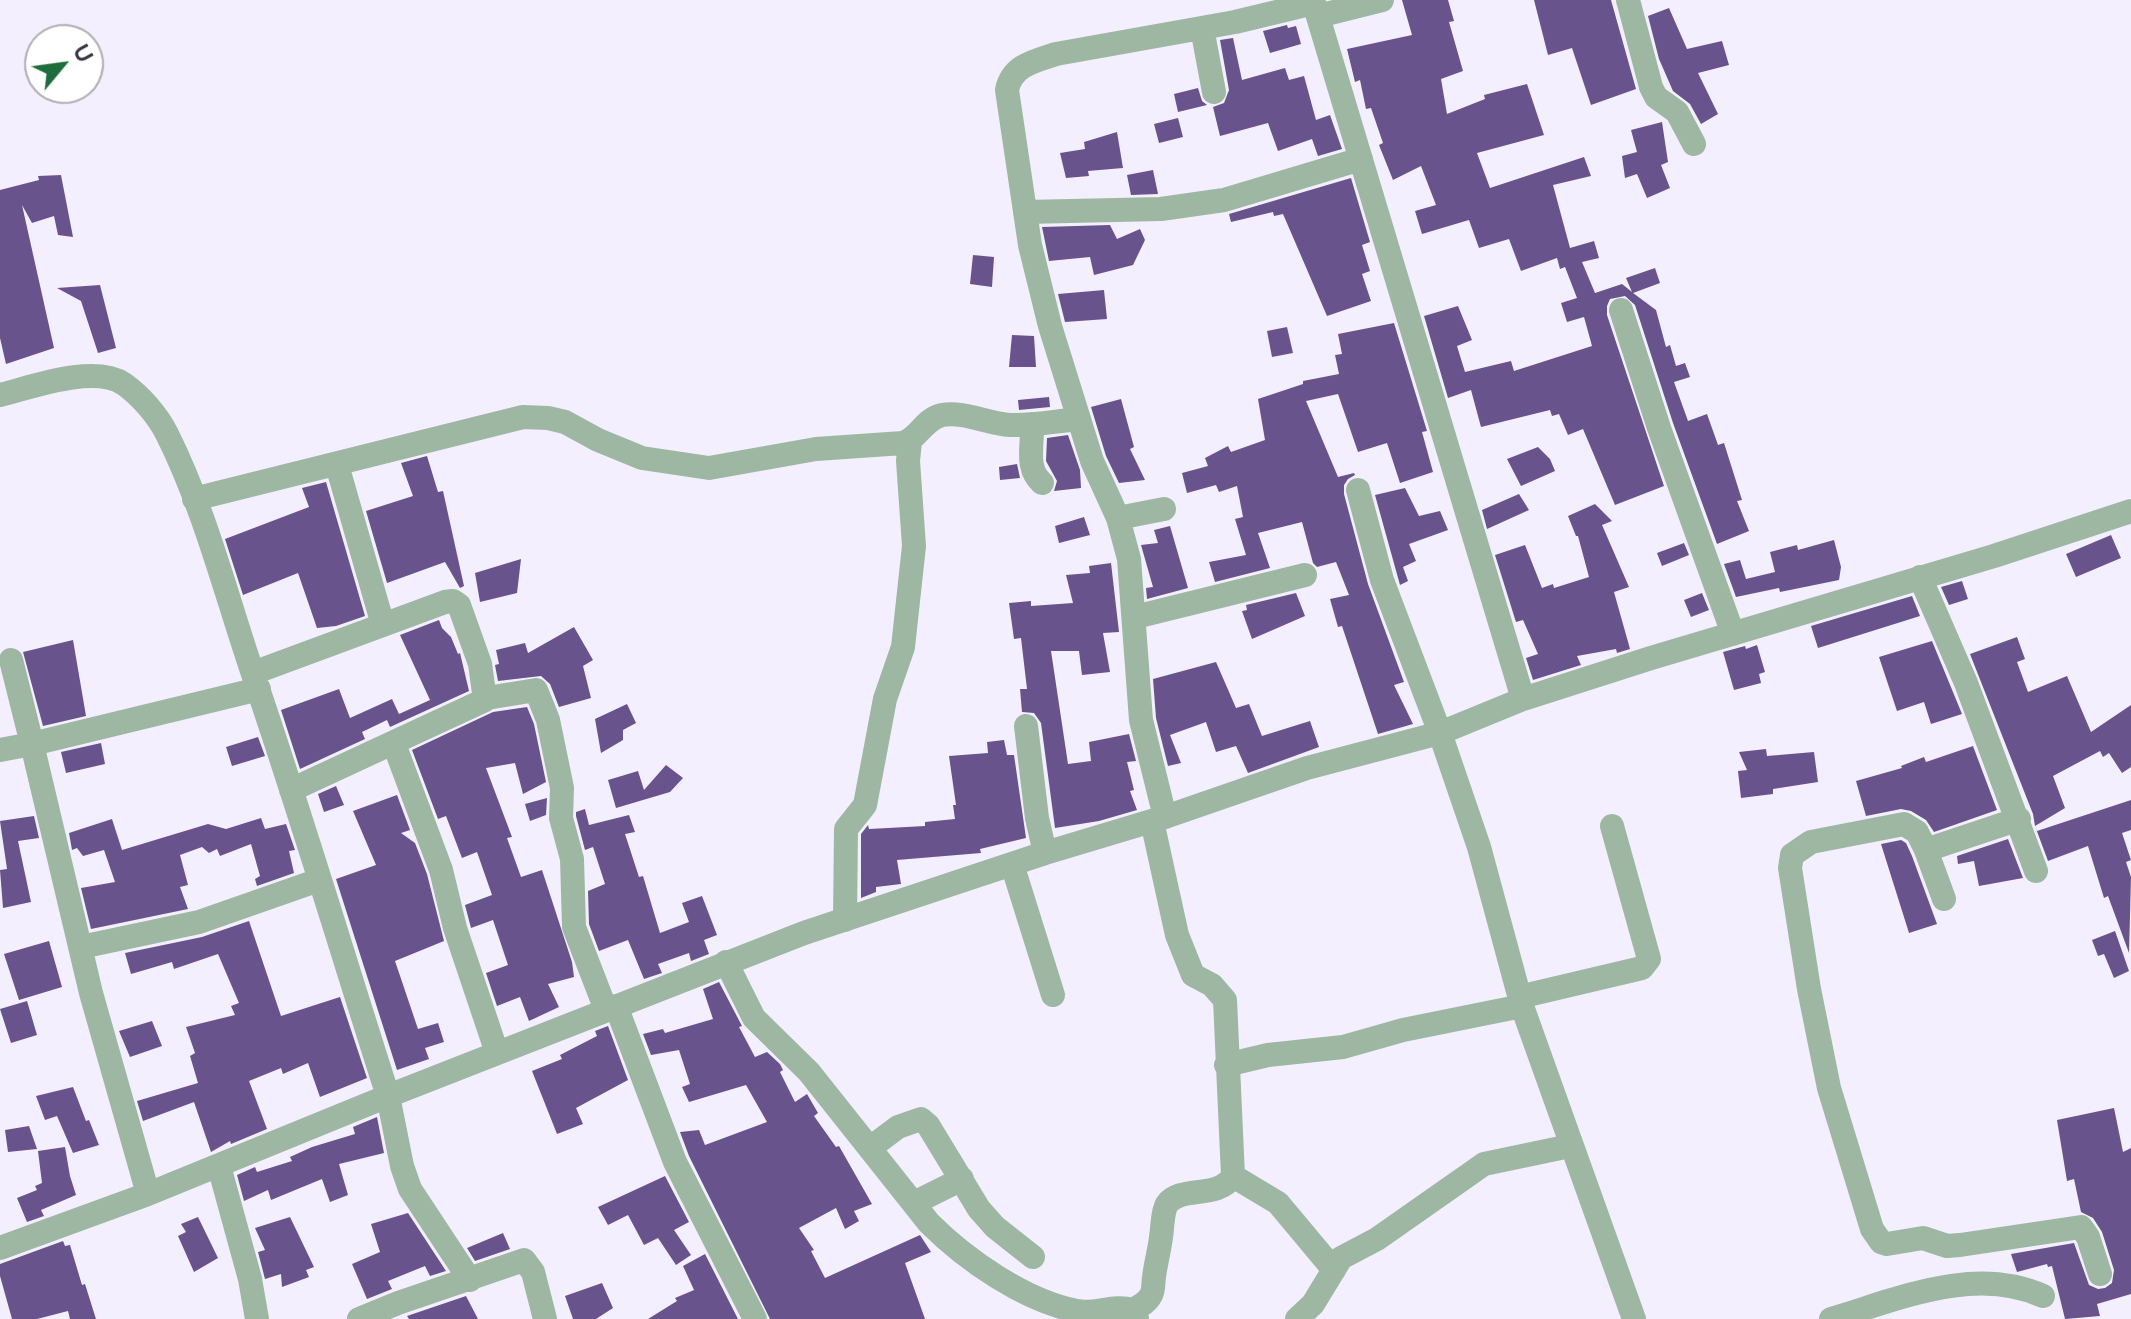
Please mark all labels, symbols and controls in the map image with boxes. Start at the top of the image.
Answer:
north arrow [24,24,104,104]
text: U [68,40,99,67]

